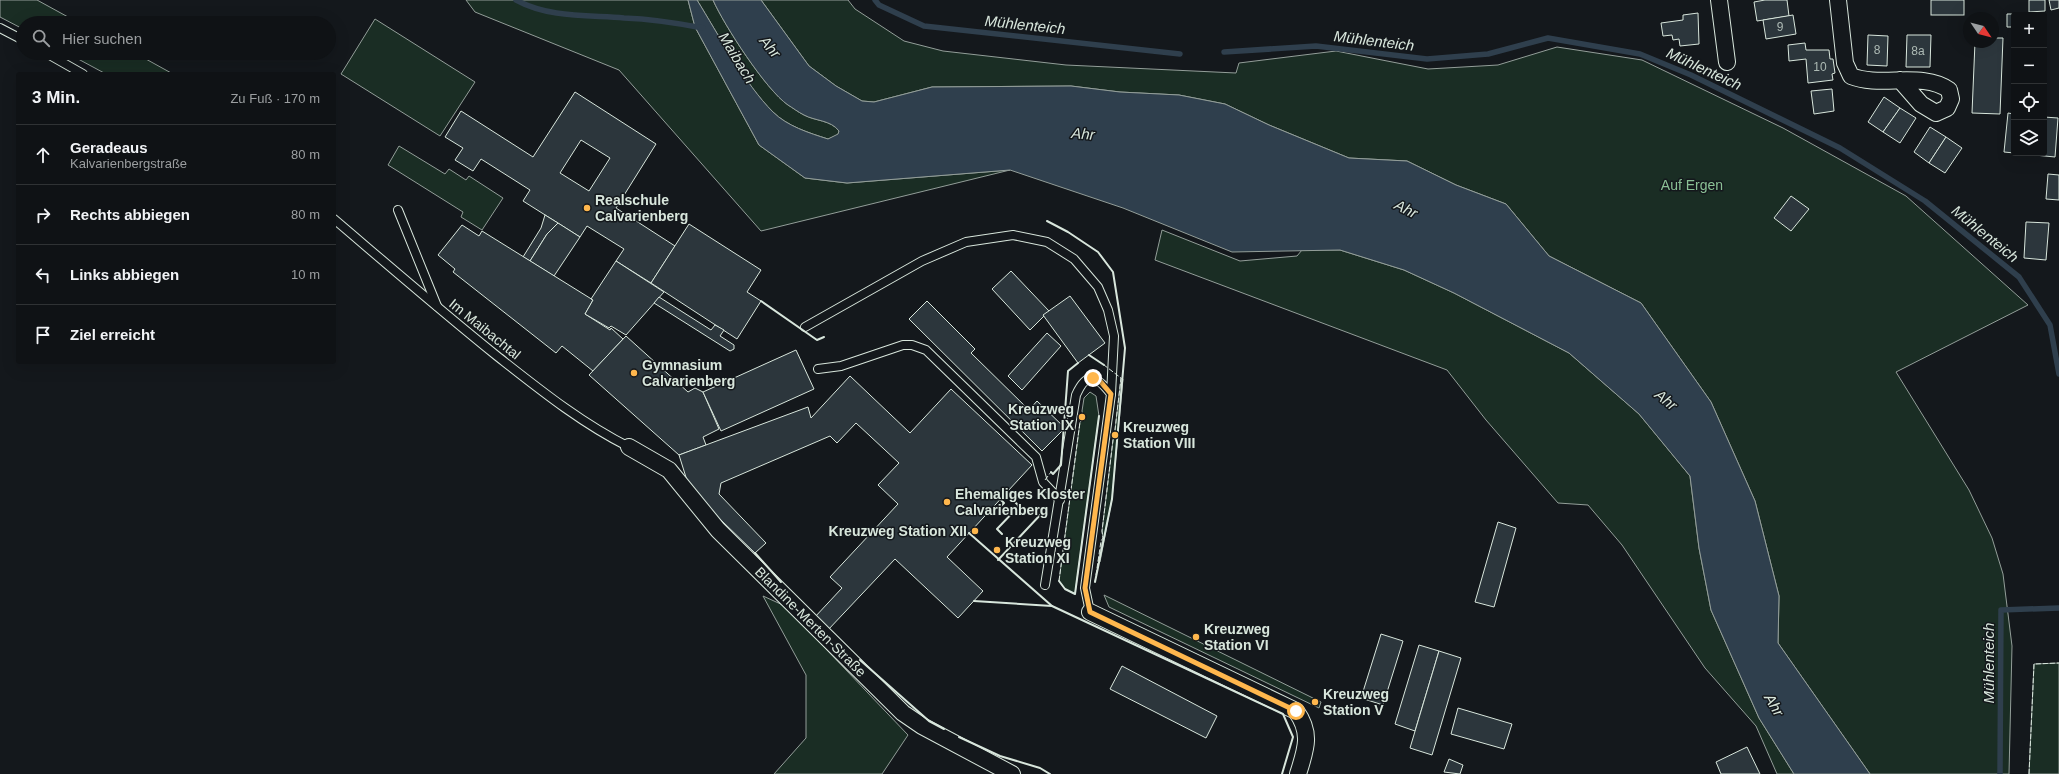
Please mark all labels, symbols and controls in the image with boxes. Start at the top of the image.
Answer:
water label: Mühlenteich [984,12,1066,37]
north arrow [1963,12,1999,48]
map controls [2011,12,2047,156]
button: + [2011,12,2047,48]
search box [16,16,336,60]
house number: 9 [1777,20,1784,34]
icon: search [30,27,52,49]
water label: Mühlenteich [1333,27,1415,54]
water label: Maibach [716,29,759,86]
text: Hier suchen [62,30,142,47]
water label: Ahr [756,32,785,62]
house number: 8 [1874,43,1881,57]
water label: Mühlenteich [1664,44,1744,93]
house number: 8a [1911,44,1925,58]
button: − [2011,48,2047,84]
house number: 10 [1813,60,1827,74]
button: locate [2011,84,2047,120]
text: 3 Min. [32,88,80,107]
text: Zu Fuß · 170 m [230,91,320,106]
button: layers [2011,120,2047,156]
water label: Ahr [1070,124,1096,143]
text: Geradeaus [70,139,148,156]
icon: ahead [32,144,54,166]
text: 80 m [291,147,320,162]
text: Kalvarienbergstraße [70,156,187,171]
park label: Auf Ergen [1661,177,1723,193]
place label: Realschule Calvarienberg [595,192,688,224]
water label: Ahr [1391,195,1421,222]
water label: Mühlenteich [1949,202,2022,266]
marker: Realschule Calvarienberg [582,203,592,213]
icon: right [32,204,54,226]
text: Rechts abbiegen [70,206,190,223]
text: 80 m [291,207,320,222]
icon: left [32,264,54,286]
text: Links abbiegen [70,266,179,283]
text: 10 m [291,267,320,282]
street label: Im Maibachtal [446,295,524,363]
icon: arrive [32,324,54,346]
text: Ziel erreicht [70,326,155,343]
place label: Gymnasium Calvarienberg [642,357,735,389]
marker: Gymnasium Calvarienberg [629,368,639,378]
route end [1084,369,1102,387]
water label: Ahr [1651,385,1682,414]
place label: Kreuzweg Station IX [1008,401,1075,433]
marker: Kreuzweg Station IX [1077,412,1087,422]
place label: Kreuzweg Station VIII [1123,419,1195,451]
marker: Kreuzweg Station VIII [1110,430,1120,440]
place label: Ehemaliges Kloster Calvarienberg [955,486,1085,518]
marker: Ehemaliges Kloster Calvarienberg [942,497,952,507]
place label: Kreuzweg Station XII [829,523,967,539]
marker: Kreuzweg Station XII [970,526,980,536]
place label: Kreuzweg Station XI [1005,534,1071,566]
marker: Kreuzweg Station XI [992,545,1002,555]
street label: Blandine-Merten-Straße [752,563,870,680]
place label: Kreuzweg Station VI [1204,621,1270,653]
water label: Mühlenteich [1980,623,1997,703]
marker: Kreuzweg Station VI [1191,632,1201,642]
place label: Kreuzweg Station V [1323,686,1389,718]
water label: Ahr [1761,690,1788,720]
marker: Kreuzweg Station V [1310,697,1320,707]
route start [1287,702,1305,720]

